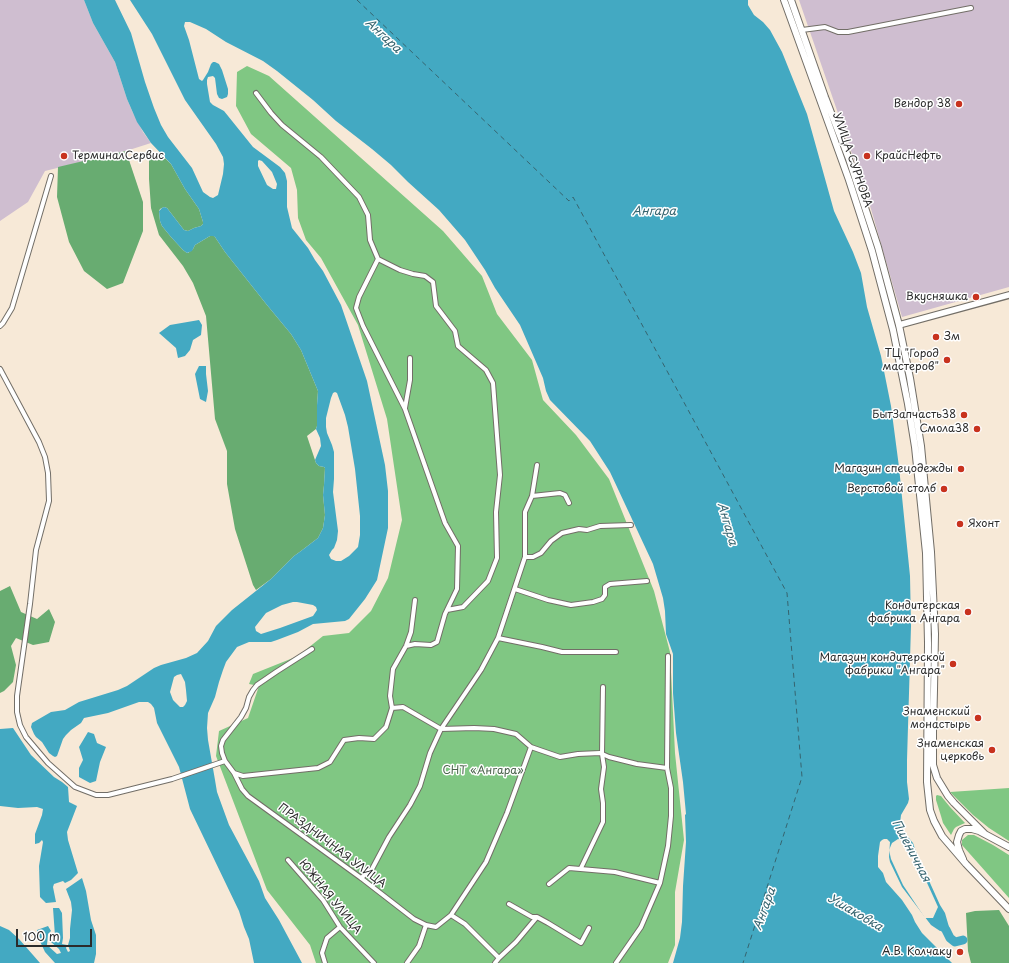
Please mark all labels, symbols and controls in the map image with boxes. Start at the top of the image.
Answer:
water label: Ангара [362,16,404,56]
place label: Вендор 38 [893,97,951,111]
marker: Вендор 38 [954,99,964,109]
street label: УЛИЦА СУРНОВА [830,111,874,209]
place label: ТерминалСервис [72,149,164,163]
place label: КрайсНефть [875,149,941,163]
marker: ТерминалСервис [59,151,69,161]
marker: КрайсНефть [862,151,872,161]
water label: Ангара [632,205,676,219]
place label: Вкусняшка [906,290,968,304]
marker: Вкусняшка [971,292,981,302]
place label: Зм [944,330,960,344]
marker: Зм [931,332,941,342]
place label: ТЦ "Город мастеров" [883,347,939,373]
marker: ТЦ "Город мастеров" [942,355,952,365]
place label: БытЗапчасть38 [872,408,956,422]
marker: БытЗапчасть38 [959,410,969,420]
place label: Смола38 [919,422,969,436]
marker: Смола38 [972,424,982,434]
place label: Магазин спецодежды [834,462,953,476]
marker: Магазин спецодежды [956,464,966,474]
place label: Верстовой столб [847,482,936,496]
marker: Верстовой столб [939,484,949,494]
water label: Ангара [714,501,740,547]
place label: Яхонт [968,517,1000,531]
marker: Яхонт [955,519,965,529]
place label: Кондитерская фабрика Ангара [868,599,960,625]
marker: Кондитерская фабрика Ангара [963,607,973,617]
place label: Магазин кондитерской фабрики "Ангара" [820,651,945,677]
marker: Магазин кондитерской фабрики "Ангара" [948,659,958,669]
place label: Знаменский монастырь [903,705,970,731]
marker: Знаменский монастырь [973,713,983,723]
place label: Знаменская церковь [917,737,984,763]
marker: Знаменская церковь [987,745,997,755]
park label: СНТ «Ангара» [443,764,523,778]
street label: ПРАЗДНИЧНАЯ УЛИЦА [275,801,389,891]
water label: Пшеничная [889,817,933,885]
street label: ЮЖНАЯ УЛИЦА [296,857,364,937]
water label: Ангара [751,886,779,932]
water label: Ушаковка [825,891,885,935]
scale bar [18,921,94,947]
text: 100 m [23,927,60,945]
place label: А.В. Колчаку [882,945,952,959]
marker: А.В. Колчаку [955,947,965,957]

